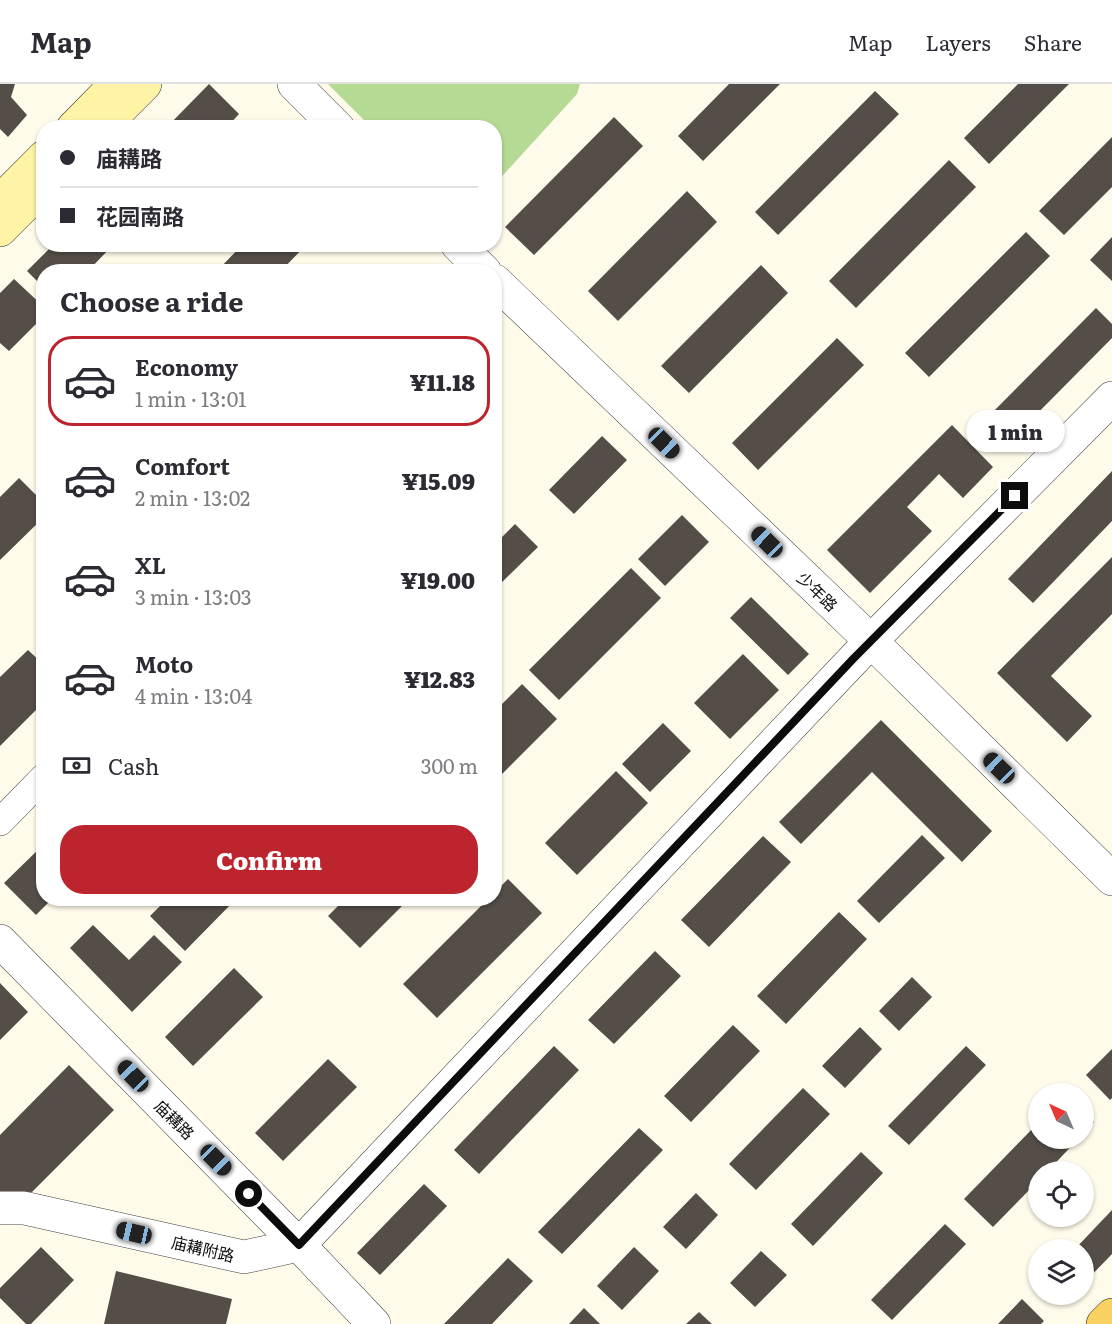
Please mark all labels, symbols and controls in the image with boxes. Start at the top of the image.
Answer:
text: Map [30,20,92,62]
text: Map [848,26,893,57]
text: Layers [926,26,991,57]
text: Share [1024,26,1082,57]
text: 庙耩路 [96,141,162,174]
text: 花园南路 [96,199,184,232]
text: Choose a ride [60,280,243,320]
text: Economy [135,350,238,383]
icon: car [63,354,117,408]
text: ¥11.18 [410,365,475,398]
text: 1 min · 13:01 [135,383,246,413]
callout: 1 min [966,409,1064,451]
text: 1 min [988,416,1043,446]
car [645,424,683,462]
text: Comfort [135,449,230,482]
icon: car [63,453,117,507]
text: ¥15.09 [402,464,475,497]
text: 2 min · 13:02 [135,482,250,512]
route end [1001,482,1028,509]
car [748,523,786,561]
text: XL [135,548,166,581]
icon: car [63,552,117,606]
text: ¥19.00 [401,563,475,596]
street label: 少年路 [792,566,844,616]
text: 3 min · 13:03 [135,581,252,611]
text: Moto [135,647,193,680]
icon: car [63,651,117,705]
text: ¥12.83 [404,662,475,695]
text: 4 min · 13:04 [135,680,252,710]
icon: cash [60,749,93,782]
text: Cash [108,749,159,782]
car [980,749,1018,787]
text: 300 m [421,750,478,780]
button: Confirm [60,825,478,894]
car [114,1057,152,1095]
north arrow [1028,1083,1094,1149]
map controls [1028,1083,1094,1305]
street label: 庙耩路 [150,1094,200,1144]
car [197,1141,235,1179]
button: locate [1028,1161,1094,1227]
route start [235,1180,262,1207]
car [114,1220,154,1246]
street label: 庙耩附路 [169,1229,237,1267]
button: layers [1028,1239,1094,1305]

